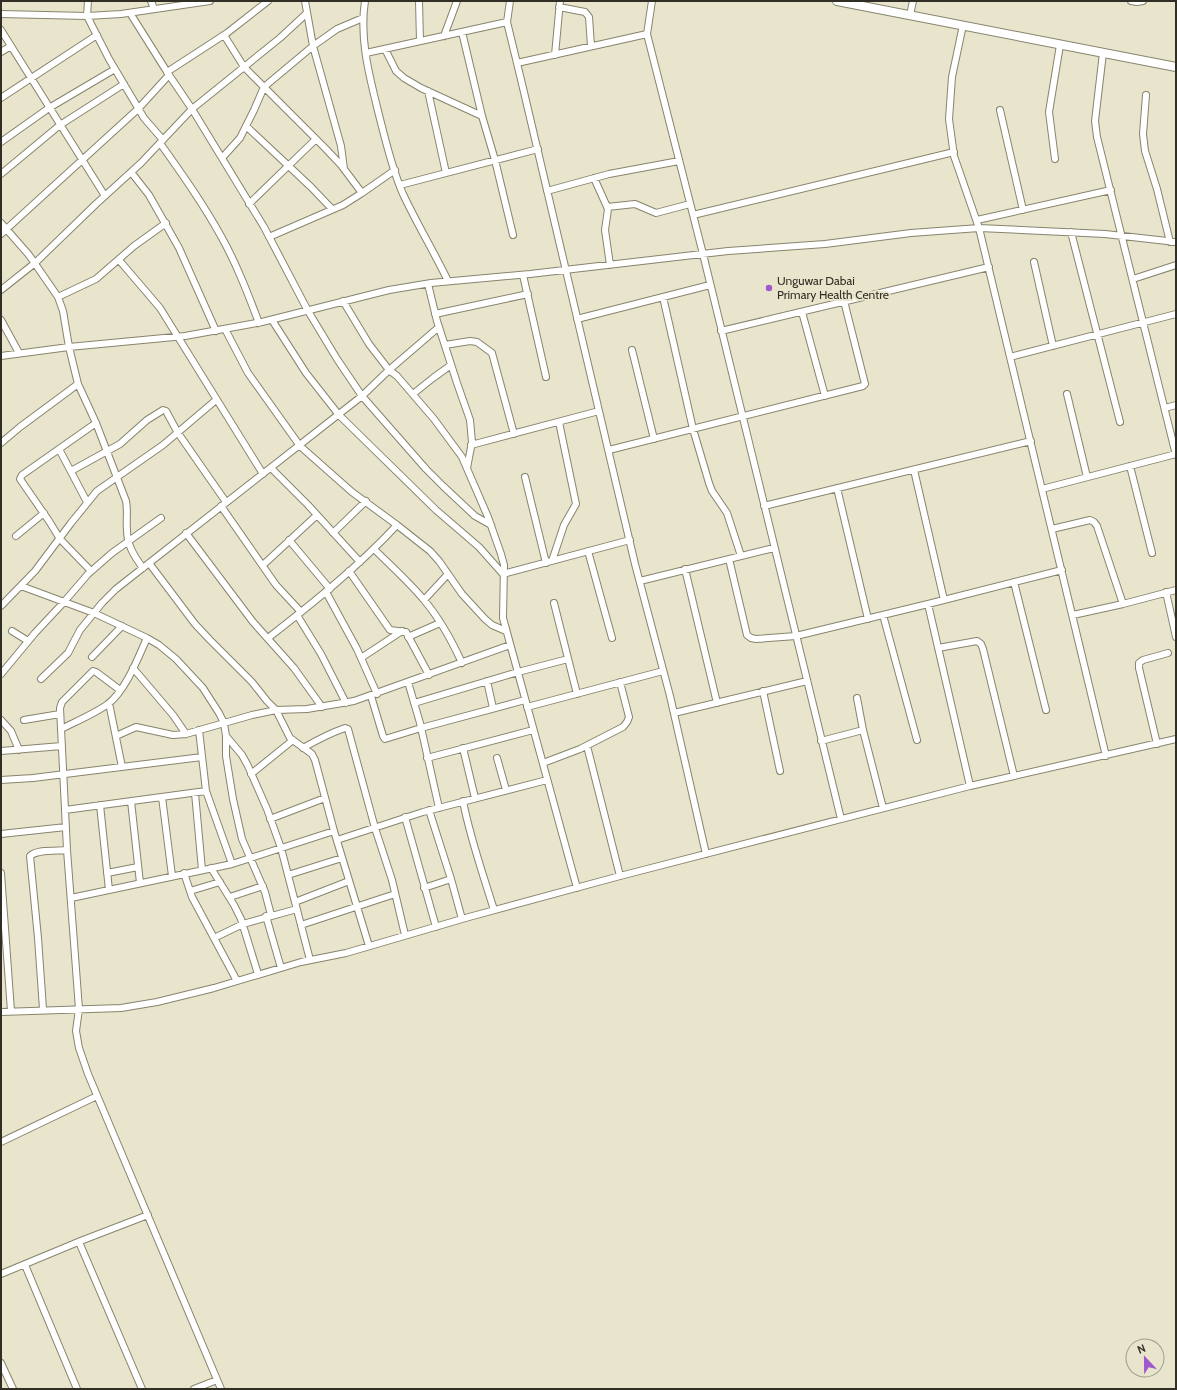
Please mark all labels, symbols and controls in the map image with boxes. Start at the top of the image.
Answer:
place label: Unguwar Dabai Primary Health Centre [777,273,889,302]
marker: Unguwar Dabai Primary Health Centre [764,283,774,293]
north arrow [1125,1338,1165,1378]
text: N [1135,1341,1147,1357]

